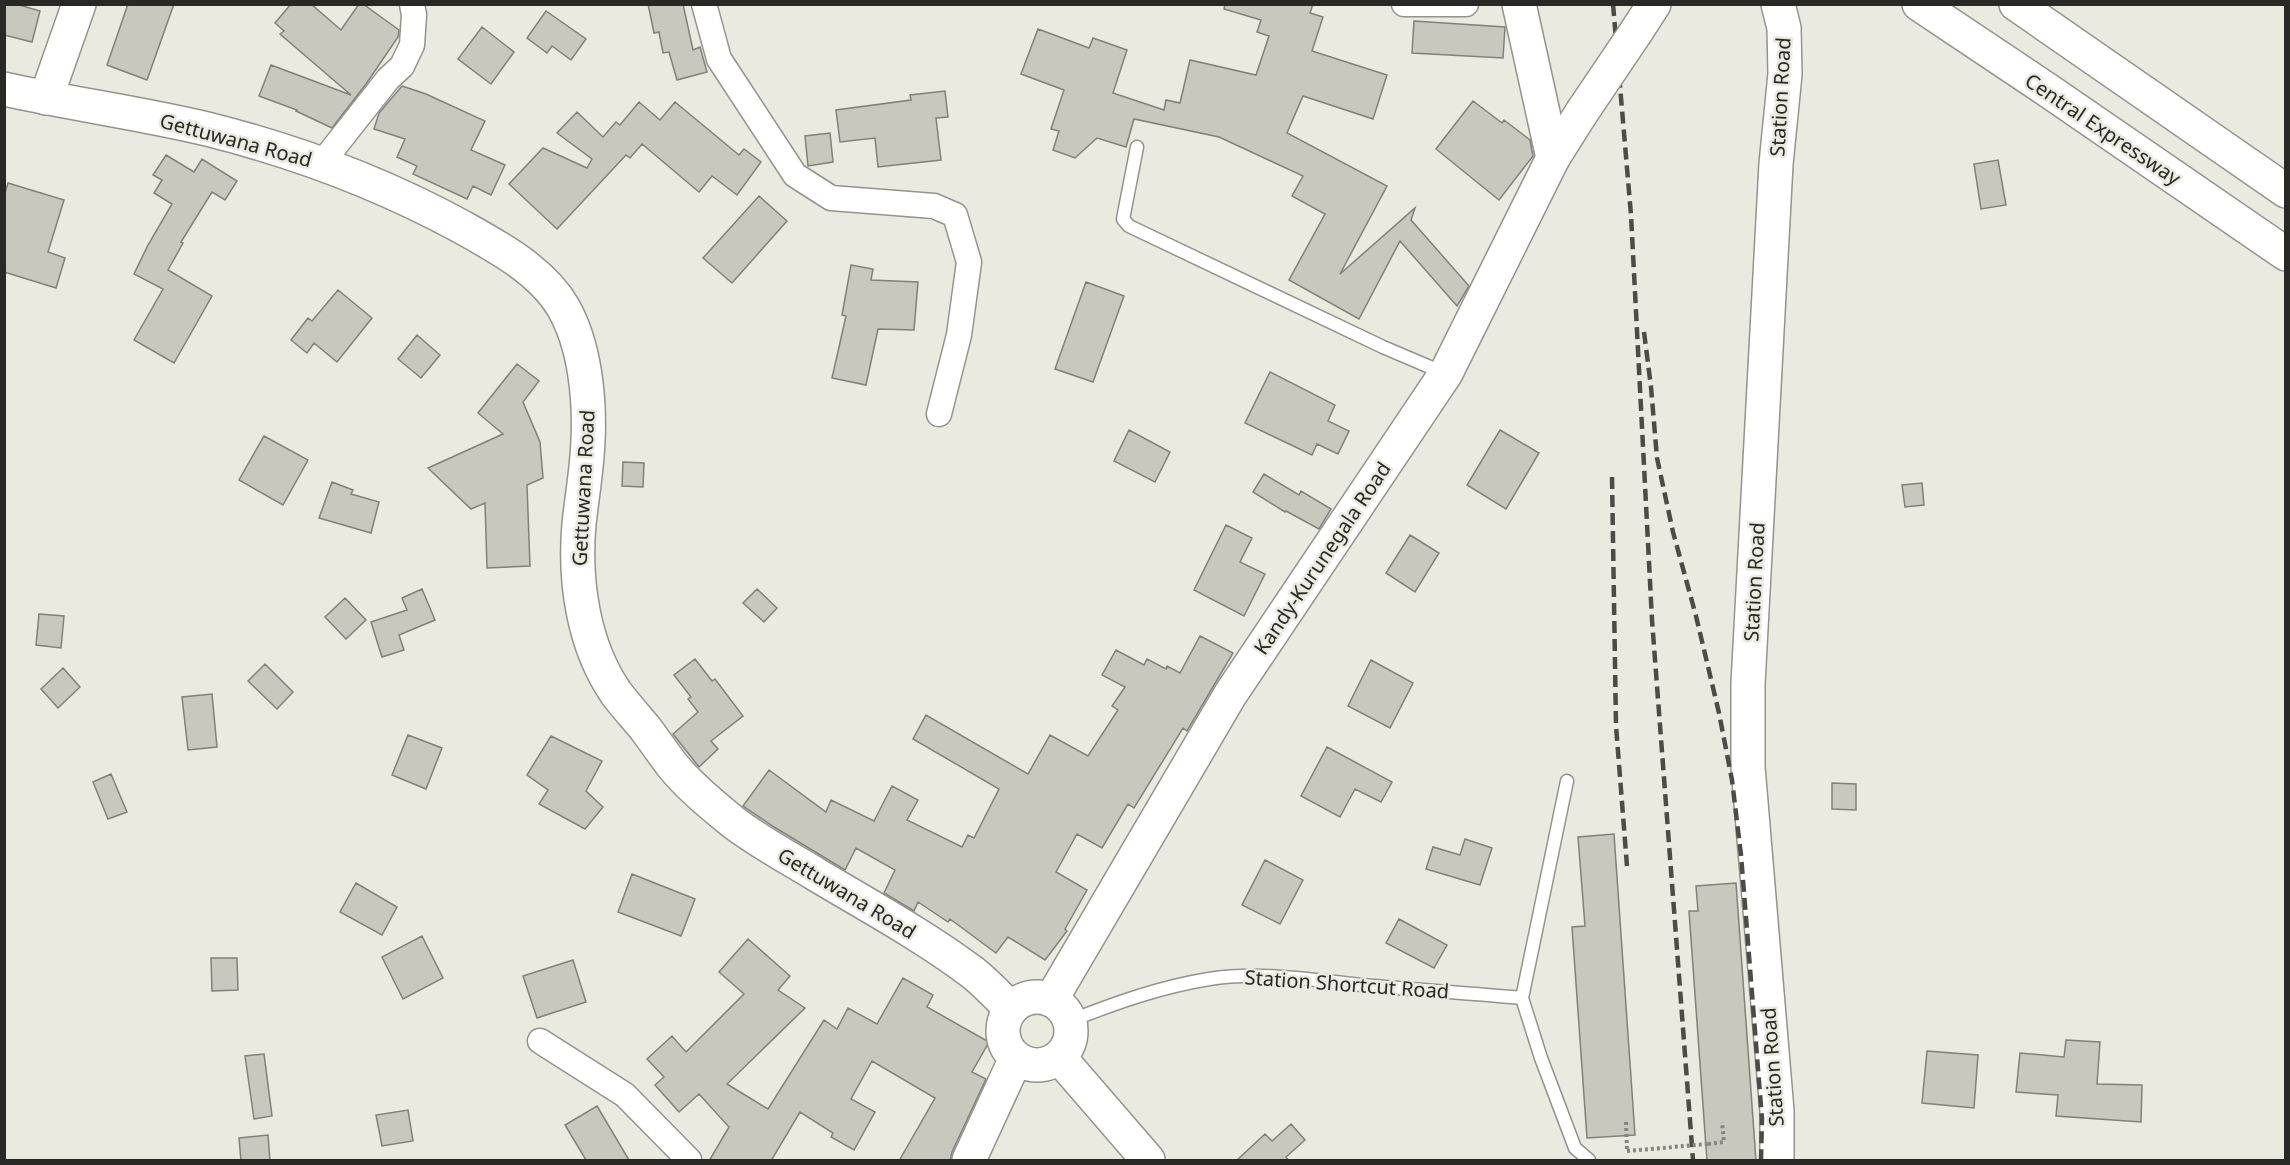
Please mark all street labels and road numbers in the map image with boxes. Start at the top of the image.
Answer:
street label: Station Road [1763,37,1797,157]
street label: Central Expressway [2020,67,2187,192]
street label: Gettuwana Road [157,107,315,173]
street label: Gettuwana Road [565,409,601,567]
street label: Kandy-Kurunegala Road [1247,456,1397,660]
street label: Station Road [1737,522,1771,642]
street label: Gettuwana Road [773,841,921,945]
street label: Station Shortcut Road [1244,963,1450,1005]
street label: Station Road [1754,1006,1790,1128]

